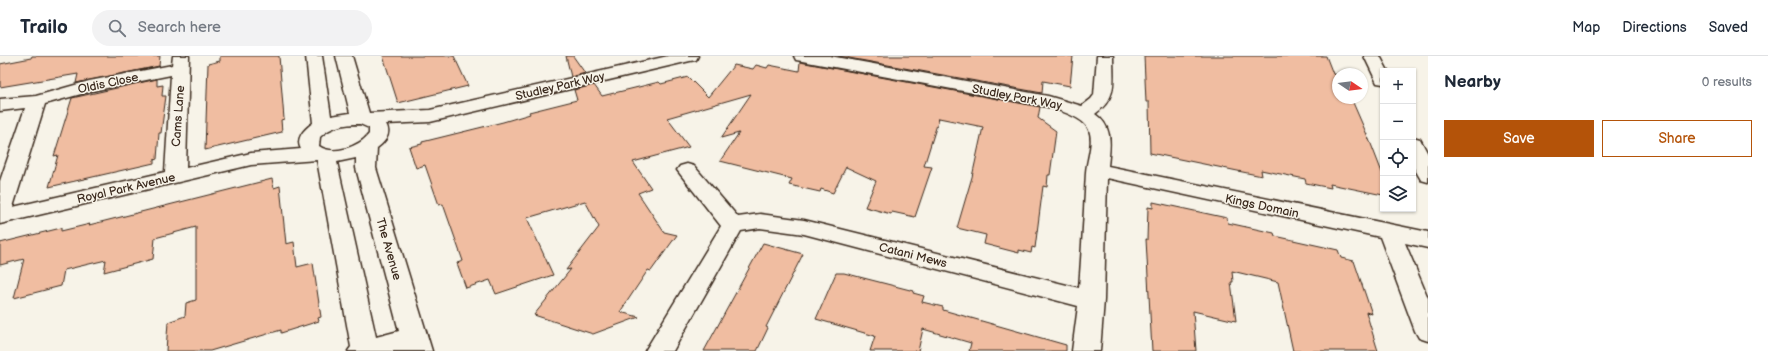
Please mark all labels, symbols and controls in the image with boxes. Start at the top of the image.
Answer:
search box [92,10,372,46]
text: Trailo [20,16,68,39]
icon: search [106,17,128,39]
text: Search here [138,18,221,37]
text: Map [1572,19,1600,36]
text: Directions [1622,19,1687,36]
text: Saved [1709,19,1748,36]
north arrow [1332,68,1368,104]
map controls [1380,68,1416,212]
button: + [1380,68,1416,104]
street label: Studley Park Way [514,69,607,104]
street label: Oldis Close [76,70,140,97]
text: Nearby [1444,72,1501,92]
text: 0 results [1702,74,1752,90]
street label: Studley Park Way [971,81,1064,114]
street label: Cams Lane [169,85,188,147]
button: − [1380,104,1416,140]
button: Save [1444,120,1594,157]
button: Share [1602,120,1752,157]
button: locate [1380,140,1416,176]
street label: Royal Park Avenue [75,170,177,207]
button: layers [1380,176,1416,212]
street label: Kings Domain [1224,191,1300,222]
street label: The Avenue [372,216,405,282]
street label: Catani Mews [877,240,949,271]

